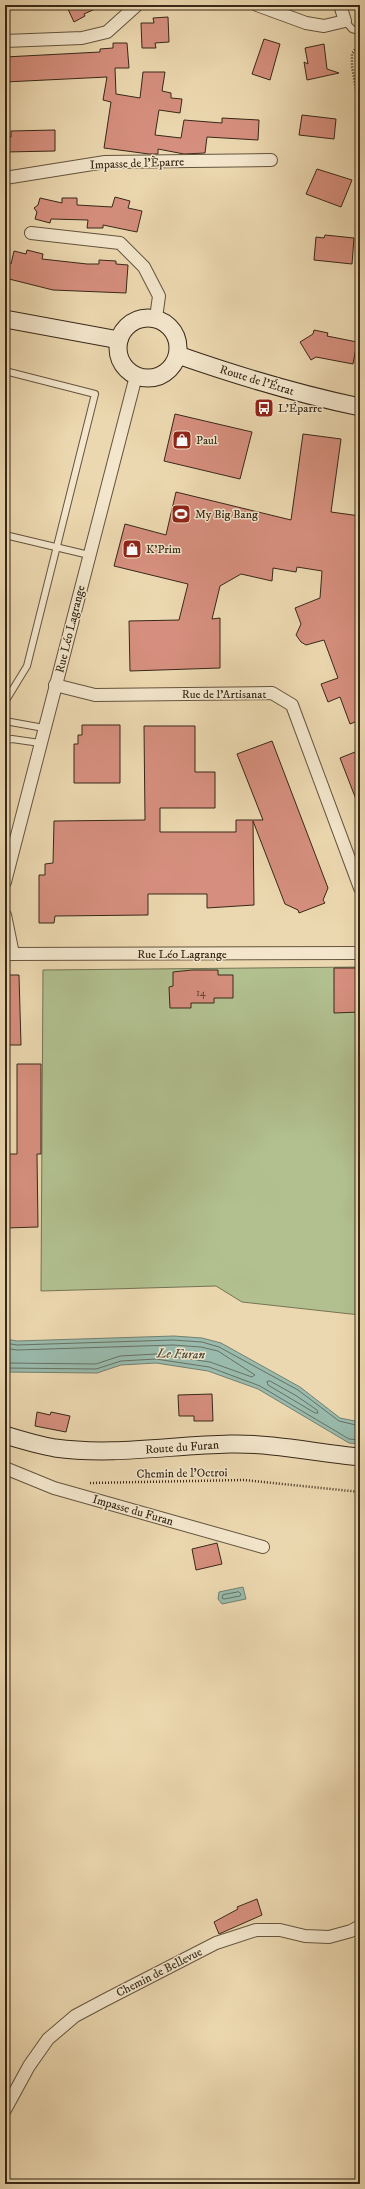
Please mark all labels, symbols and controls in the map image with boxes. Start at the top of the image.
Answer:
street label: Impasse de l'Èparre [90,154,184,173]
street label: Route de l'Étrat [218,362,296,399]
bus stop icon: L'Éparre [253,397,275,419]
place label: L'Éparre [278,401,322,416]
shop icon: Paul [171,429,193,451]
place label: Paul [196,433,218,448]
sports icon: My Big Bang [170,503,192,525]
place label: My Big Bang [195,507,258,522]
shop icon: K'Prim [121,538,143,560]
place label: K'Prim [146,542,181,557]
street label: Rue Léo Lagrange [52,584,89,674]
street label: Rue de l'Artisanat [182,687,266,702]
street label: Rue Léo Lagrange [137,947,227,962]
house number: 14 [196,987,206,999]
water label: Le Furan [156,1345,206,1363]
street label: Route du Furan [145,1437,220,1458]
street label: Chemin de l'Octroi [136,1465,228,1482]
street label: Impasse du Furan [91,1492,176,1529]
street label: Chemin de Bellevue [114,1944,205,2001]

